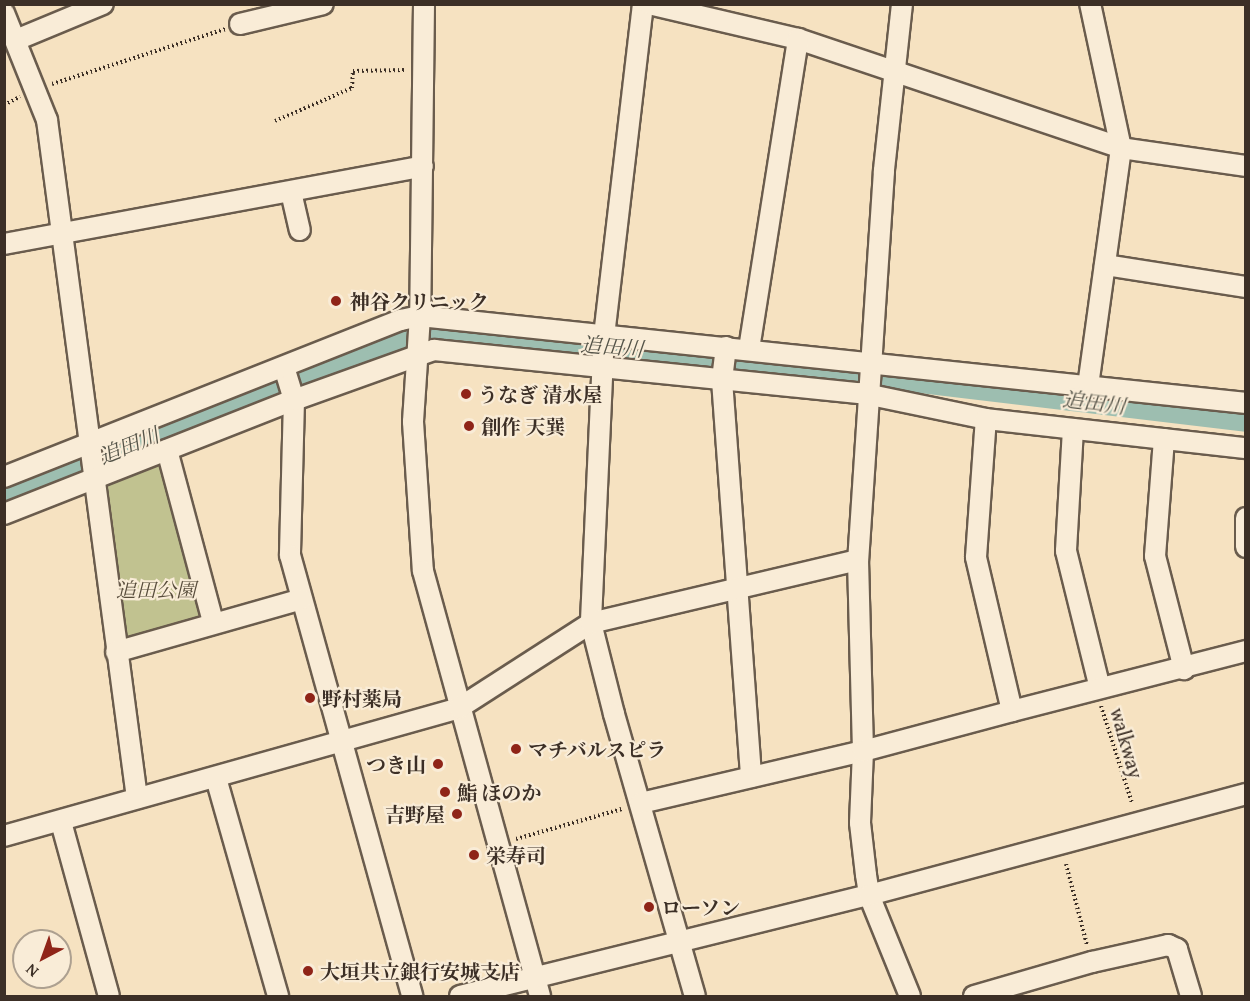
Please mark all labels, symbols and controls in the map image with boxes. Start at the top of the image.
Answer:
place label: 神谷クリニック [350,289,490,313]
marker: 神谷クリニック [327,292,345,310]
water label: 追田川 [580,332,644,362]
place label: うなぎ 清水屋 [478,382,602,406]
marker: うなぎ 清水屋 [459,387,473,401]
water label: 追田川 [1061,387,1127,419]
place label: 創作 天巽 [481,414,565,438]
marker: 創作 天巽 [462,419,476,433]
water label: 追田川 [95,423,163,469]
park label: 追田公園 [116,577,196,601]
place label: 野村薬局 [322,686,402,710]
marker: 野村薬局 [303,691,317,705]
street label: walkway [1105,705,1149,781]
place label: マチバルスピラ [528,737,668,761]
marker: マチバルスピラ [509,742,523,756]
place label: つき山 [366,752,426,776]
marker: つき山 [431,757,445,771]
place label: 鮨 ほのか [457,780,541,804]
marker: 鮨 ほのか [438,785,452,799]
place label: 吉野屋 [385,802,445,826]
marker: 吉野屋 [450,807,464,821]
place label: 栄寿司 [486,843,546,867]
marker: 栄寿司 [467,848,481,862]
place label: ローソン [661,895,741,919]
marker: ローソン [642,900,656,914]
north arrow [12,929,72,989]
text: N [20,959,43,984]
place label: 大垣共立銀行安城支店 [320,959,520,983]
marker: 大垣共立銀行安城支店 [301,964,315,978]

